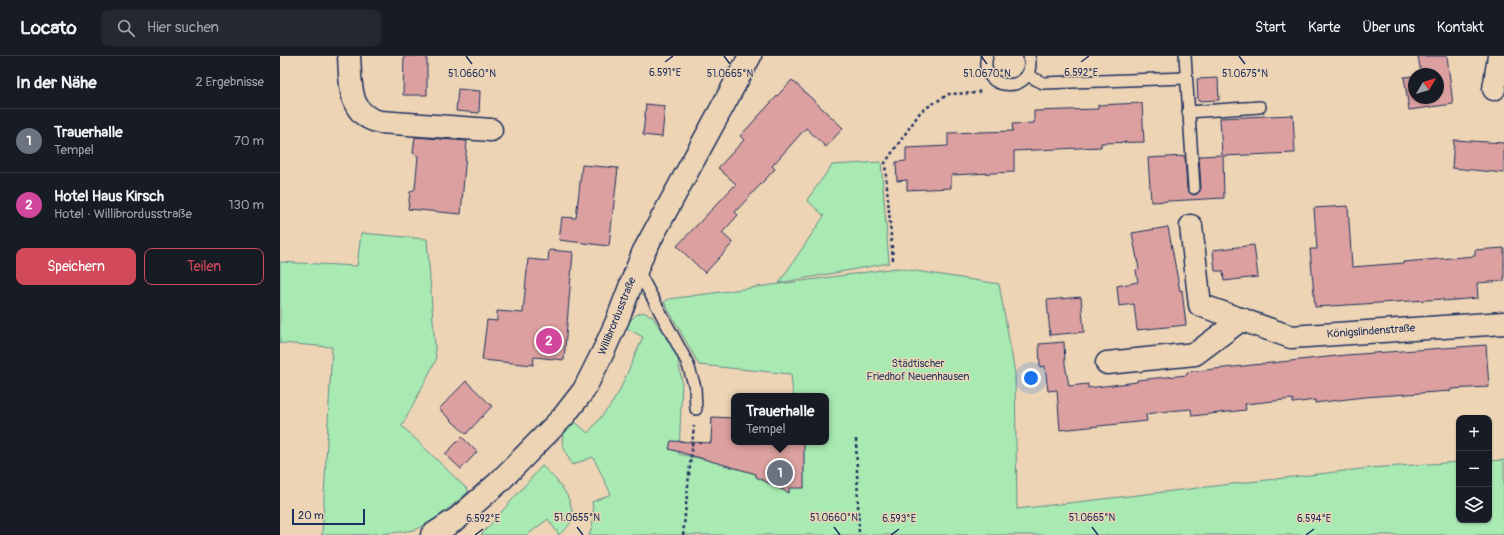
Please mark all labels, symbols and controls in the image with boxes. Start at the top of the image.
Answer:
search box [101,10,381,46]
text: Locato [20,16,77,40]
icon: search [115,17,137,39]
text: Hier suchen [147,18,219,37]
text: Start [1255,19,1286,36]
text: Karte [1308,19,1340,36]
text: Über uns [1362,19,1415,36]
text: Kontakt [1437,19,1484,36]
text: 6.591°E [649,67,681,79]
text: 6.592°E [1064,67,1098,79]
text: 51.0660°N [448,68,496,80]
text: 51.0665°N [707,68,754,80]
text: 51.0670°N [963,68,1011,80]
text: 51.0675°N [1222,68,1268,80]
north arrow [1408,68,1444,104]
text: In der Nähe [16,72,97,93]
text: 2 Ergebnisse [195,74,264,90]
text: Trauerhalle [54,123,123,142]
text: 1 [26,133,32,149]
text: 70 m [234,133,264,149]
text: Tempel [54,142,94,158]
text: Hotel Haus Kirsch [54,187,164,206]
text: 2 [25,197,33,213]
text: 130 m [228,197,264,213]
text: Hotel · Willibrordusstraße [54,206,192,222]
button: Speichern [16,248,136,285]
button: Teilen [144,248,264,285]
street label: Willibrordusstraße [595,275,639,357]
street label: Königslindenstraße [1326,321,1416,341]
pin: 2 [536,326,562,356]
park label: Städtischer Friedhof Neuenhausen [867,357,970,383]
your location [1021,368,1041,388]
popup [731,393,829,445]
text: Trauerhalle [746,402,814,421]
map controls [1456,415,1492,523]
button: + [1456,415,1492,451]
text: Tempel [746,421,786,437]
button: − [1456,451,1492,487]
pin: 1 [767,458,793,488]
button: layers [1456,487,1492,523]
scale bar [292,507,365,526]
text: 20 m [298,509,324,522]
text: 51.0655°N [554,512,600,524]
text: 51.0660°N [810,512,858,524]
text: 51.0665°N [1069,512,1116,524]
text: 6.592°E [466,513,500,525]
text: 6.593°E [882,513,916,525]
text: 6.594°E [1297,513,1331,525]

